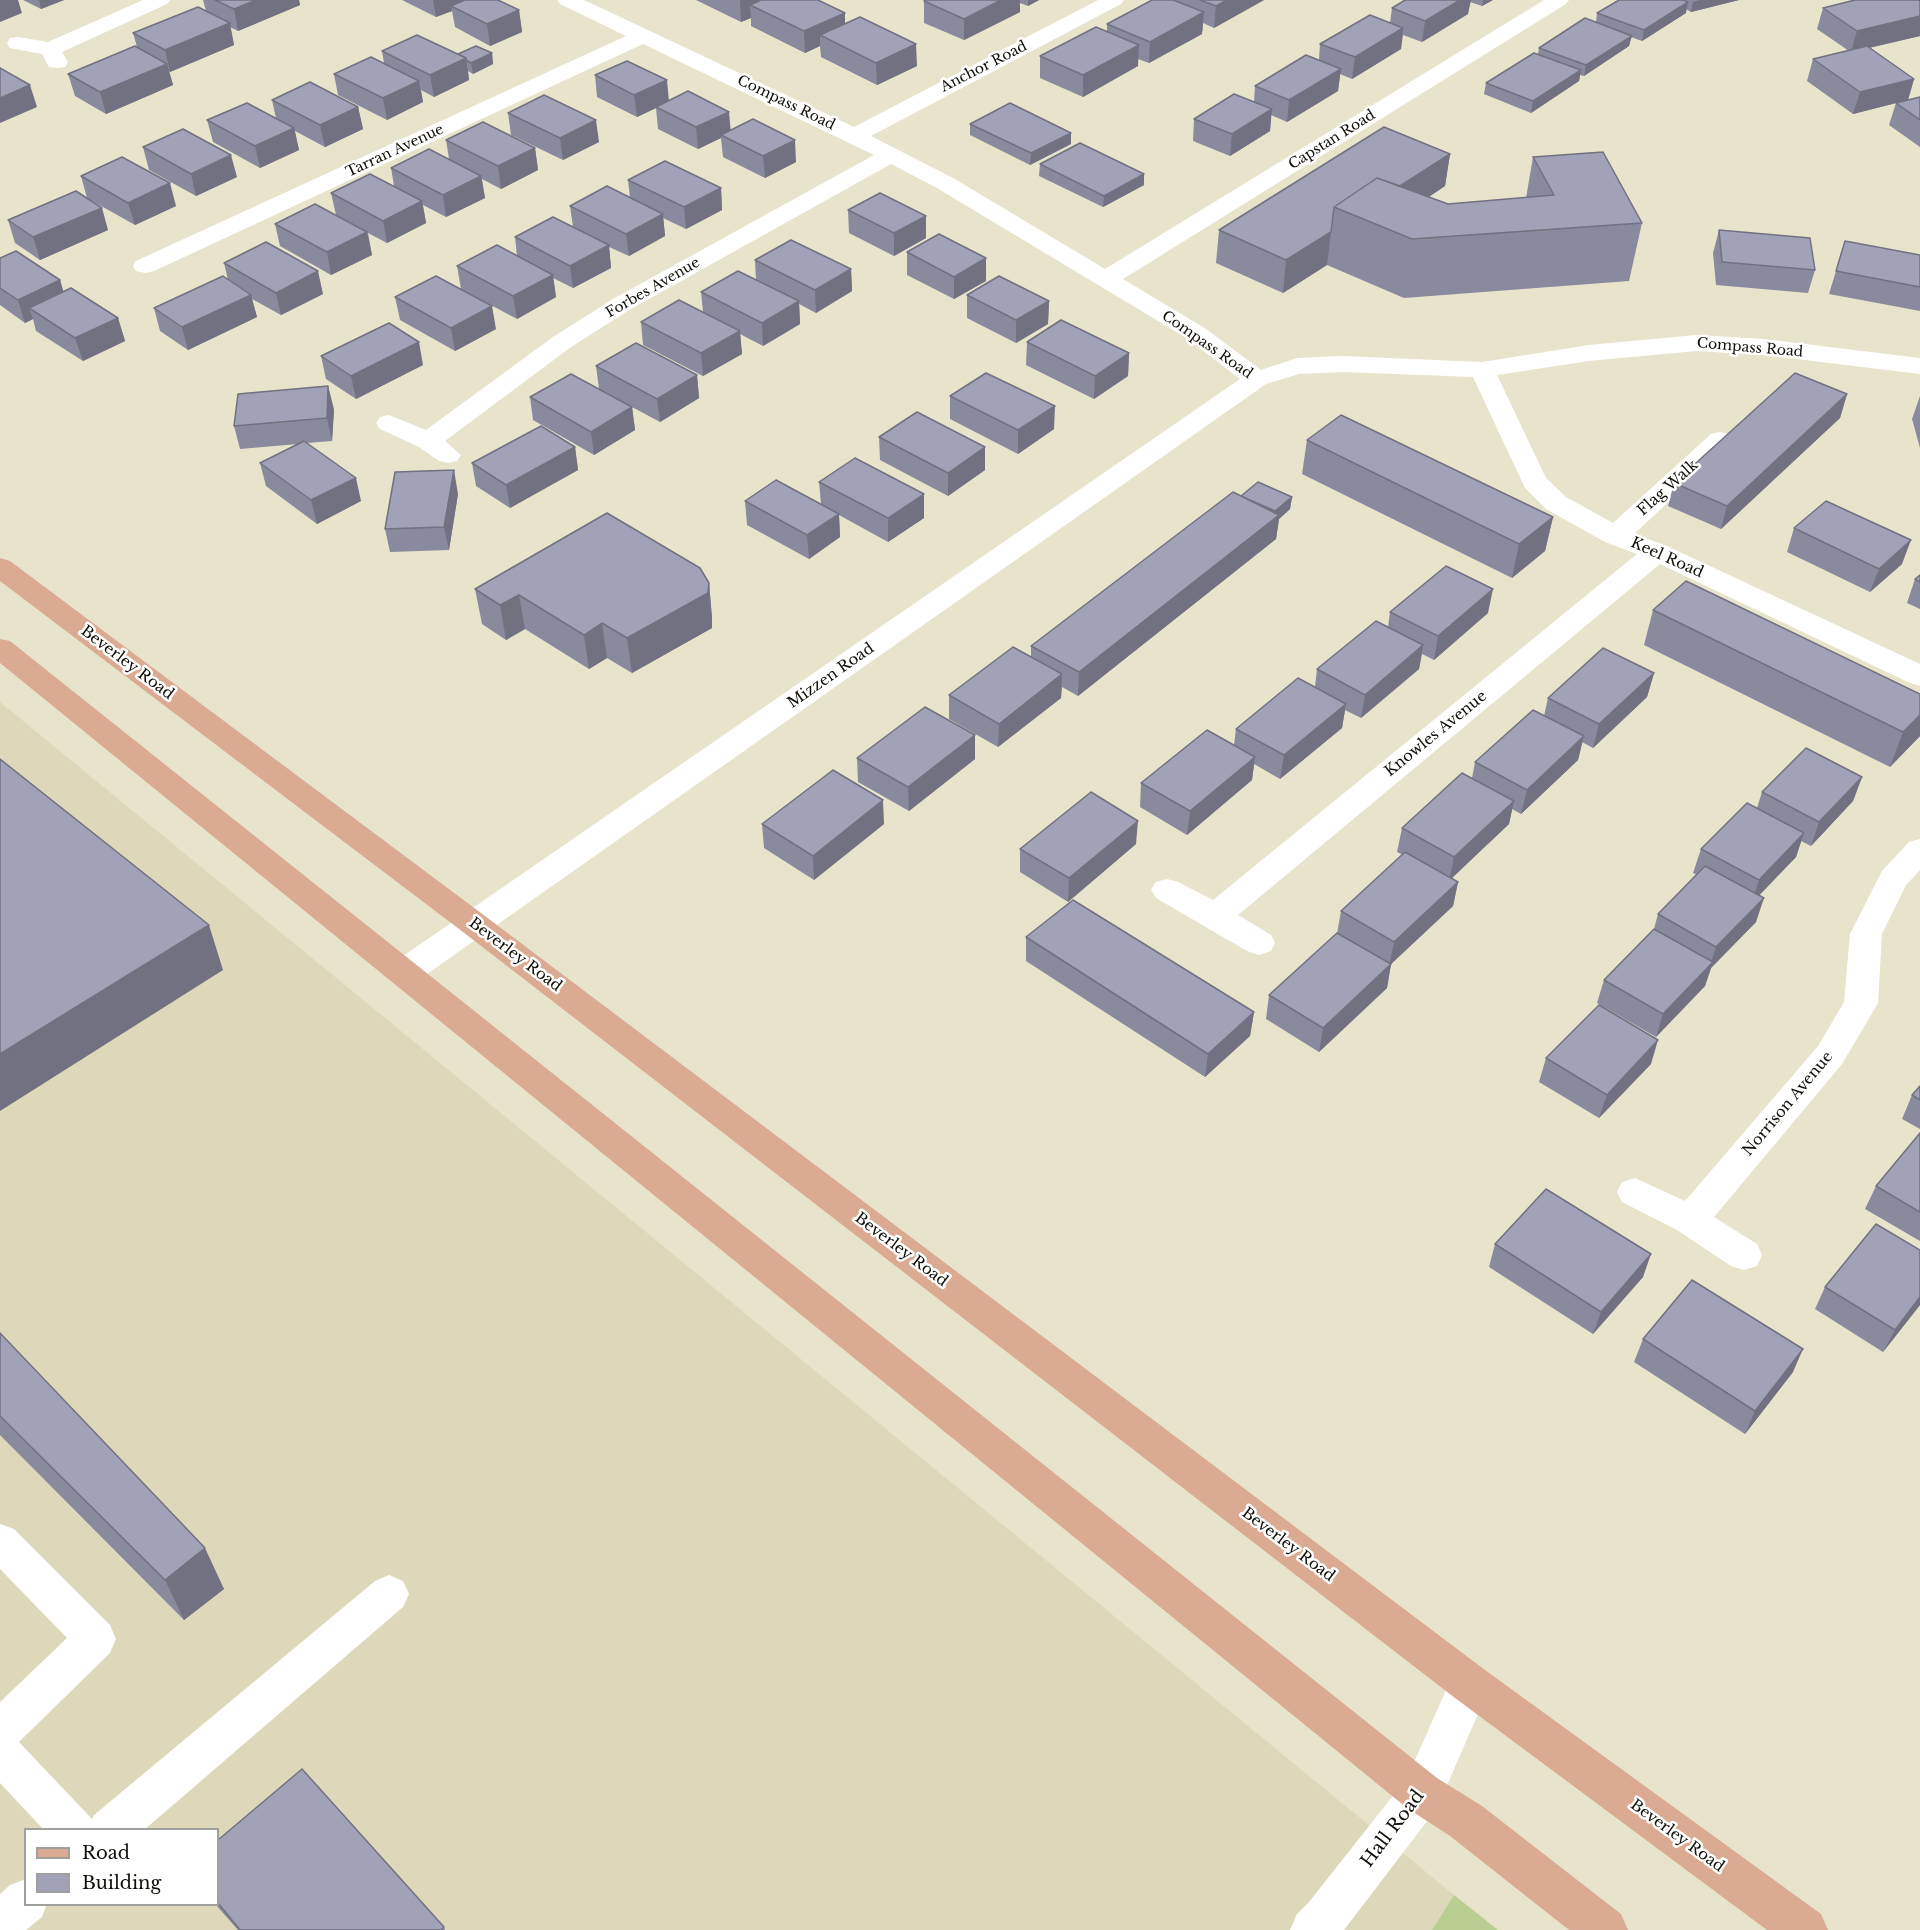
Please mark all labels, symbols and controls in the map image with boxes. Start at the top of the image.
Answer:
street label: Anchor Road [938,38,1030,96]
street label: Compass Road [734,72,838,134]
street label: Capstan Road [1286,107,1378,173]
street label: Tarran Avenue [344,121,446,181]
street label: Forbes Avenue [603,254,703,322]
street label: Compass Road [1158,308,1256,382]
street label: Compass Road [1696,335,1804,361]
street label: Flag Walk [1634,456,1702,520]
street label: Keel Road [1628,534,1706,582]
street label: Beverley Road [77,622,177,704]
street label: Mizzen Road [784,640,878,712]
street label: Knowles Avenue [1381,687,1491,781]
street label: Beverley Road [465,914,565,996]
street label: Norrison Avenue [1739,1048,1837,1160]
street label: Beverley Road [851,1209,951,1291]
street label: Beverley Road [1238,1504,1338,1586]
street label: Hall Road [1357,1786,1429,1872]
street label: Beverley Road [1627,1796,1727,1876]
legend [24,1828,219,1906]
text: Road [82,1842,130,1864]
text: Building [82,1872,161,1894]

